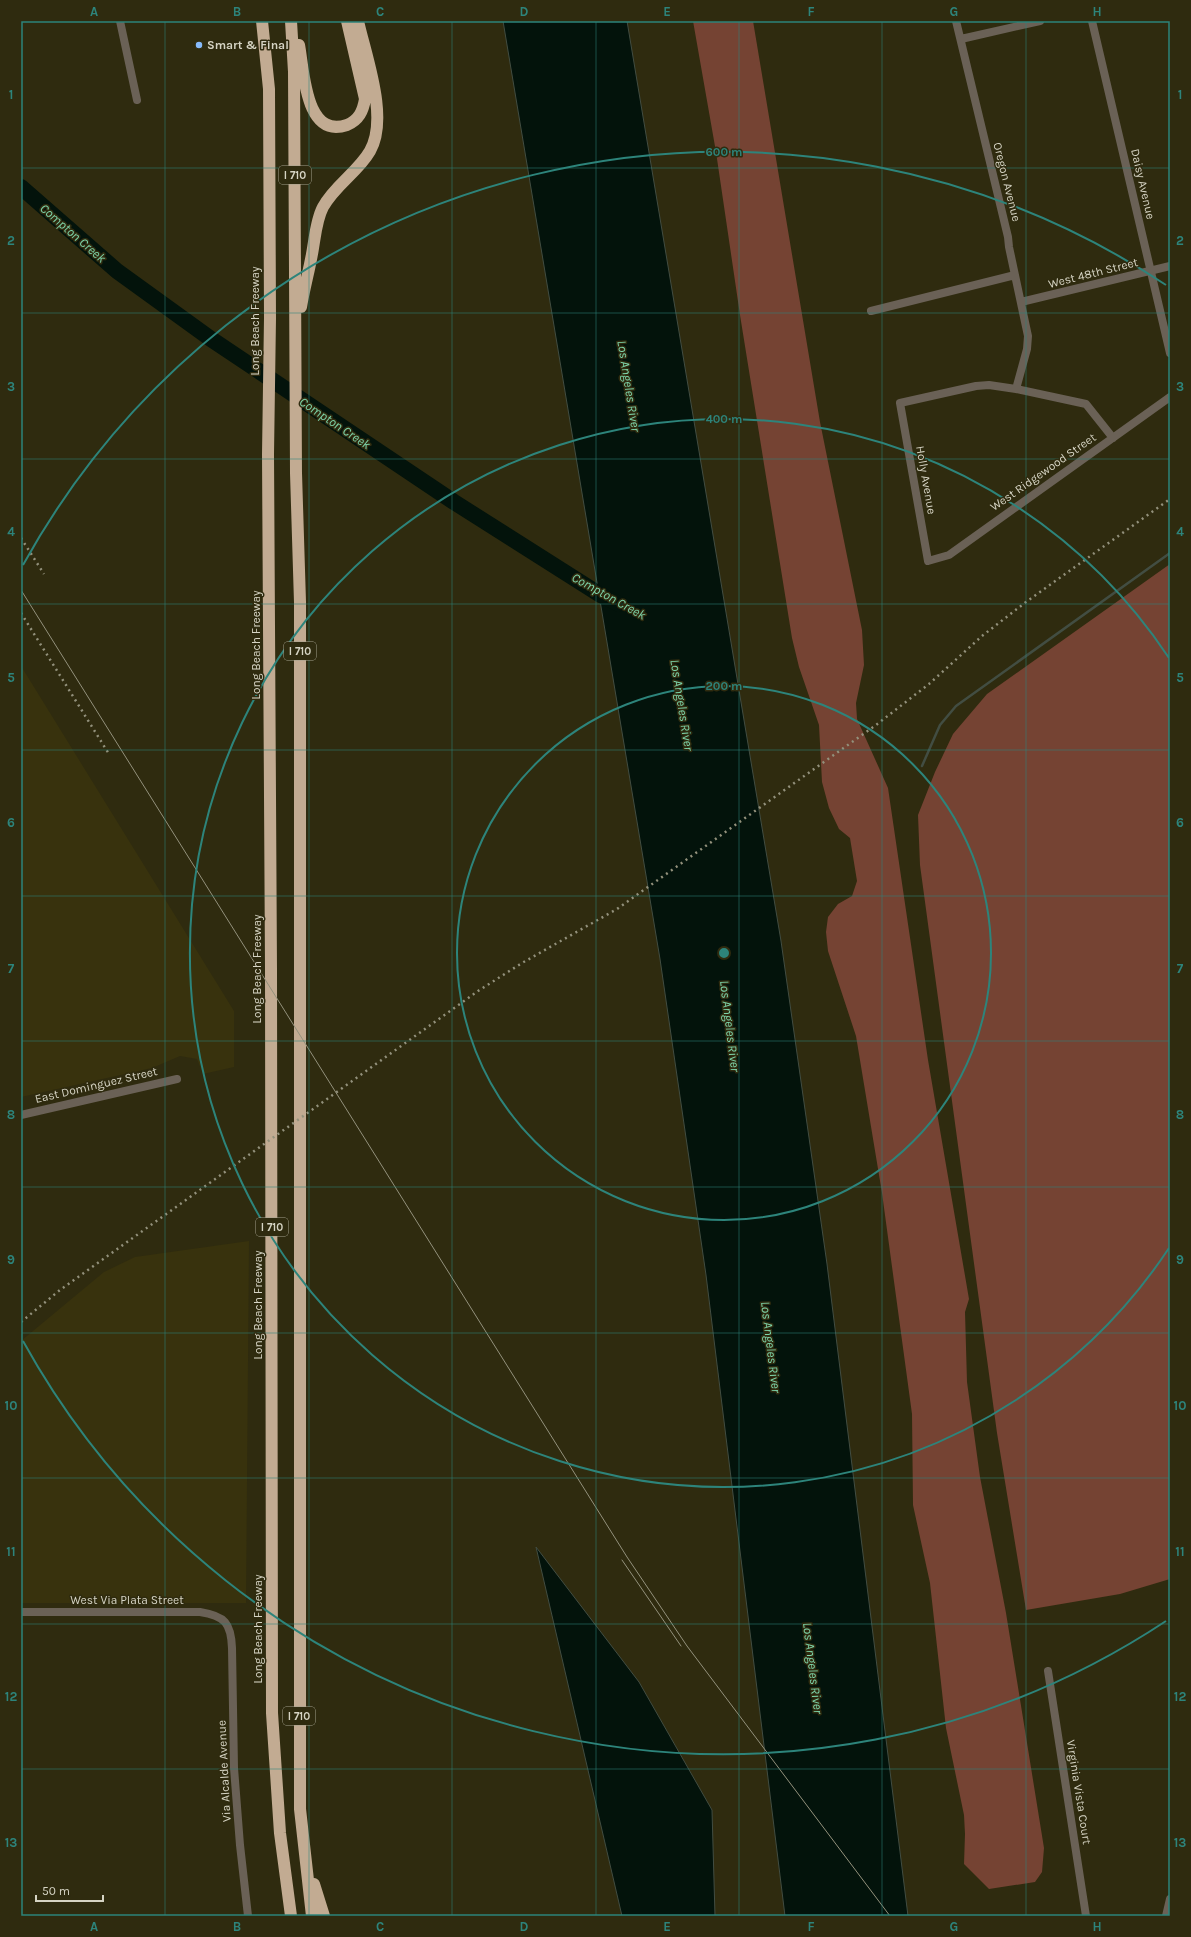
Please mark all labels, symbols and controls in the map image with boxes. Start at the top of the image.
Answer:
text: A [90,4,98,19]
text: B [233,4,241,19]
text: C [376,4,384,19]
text: D [520,4,529,19]
text: E [663,4,671,19]
text: F [807,4,815,19]
text: G [950,4,958,19]
text: H [1092,4,1102,19]
place label: Smart & Final [207,38,289,52]
marker: Smart & Final [194,40,204,50]
text: 1 [9,87,13,102]
text: 1 [1178,87,1182,102]
street label: Oregon Avenue [990,141,1024,223]
text: 600 m [706,145,742,159]
street label: Daisy Avenue [1128,147,1158,221]
road number: I 710 [279,166,311,184]
water label: Compton Creek [37,200,109,266]
text: 2 [7,233,15,248]
text: 2 [1176,233,1184,248]
street label: West 48th Street [1047,255,1140,291]
street label: Long Beach Freeway [248,266,262,376]
water label: Los Angeles River [614,339,644,433]
text: 3 [7,379,15,394]
text: 3 [1176,379,1184,394]
water label: Compton Creek [297,394,374,452]
text: 400 m [706,412,742,426]
street label: West Ridgewood Street [987,430,1099,514]
street label: Holly Avenue [913,445,939,515]
text: 4 [7,524,15,539]
text: 4 [1176,524,1184,539]
water label: Compton Creek [569,569,649,623]
street label: Long Beach Freeway [249,590,263,700]
road number: I 710 [284,642,316,660]
water label: Los Angeles River [667,658,697,752]
text: 5 [7,670,15,685]
text: 5 [1176,670,1184,685]
text: 200 m [706,679,742,693]
text: 6 [7,815,15,830]
text: 6 [1176,815,1184,830]
street label: Long Beach Freeway [250,914,264,1024]
centre of rings [717,946,731,960]
text: 7 [8,961,15,976]
text: 7 [1177,961,1184,976]
water label: Los Angeles River [717,979,743,1073]
street label: East Dominguez Street [33,1064,159,1106]
text: 8 [7,1107,15,1122]
text: 8 [1176,1107,1184,1122]
road number: I 710 [256,1218,288,1236]
street label: Long Beach Freeway [251,1250,265,1360]
text: 9 [7,1252,15,1267]
text: 9 [1176,1252,1184,1267]
water label: Los Angeles River [758,1300,784,1394]
text: 10 [5,1398,17,1413]
text: 10 [1174,1398,1186,1413]
text: 11 [6,1544,16,1559]
text: 11 [1175,1544,1185,1559]
street label: Long Beach Freeway [251,1574,265,1684]
street label: West Via Plata Street [70,1593,184,1607]
water label: Los Angeles River [800,1621,826,1715]
text: 12 [5,1689,17,1704]
text: 12 [1174,1689,1186,1704]
road number: I 710 [283,1707,315,1725]
street label: Via Alcalde Avenue [214,1720,234,1822]
street label: Virginia Vista Court [1064,1739,1094,1846]
text: 13 [5,1835,17,1850]
text: 13 [1174,1835,1186,1850]
scale bar [36,1877,103,1903]
text: 50 m [42,1884,70,1898]
text: A [90,1919,98,1934]
text: B [233,1919,241,1934]
text: C [376,1919,384,1934]
text: D [520,1919,529,1934]
text: E [663,1919,671,1934]
text: F [807,1919,815,1934]
text: G [950,1919,958,1934]
text: H [1092,1919,1102,1934]

